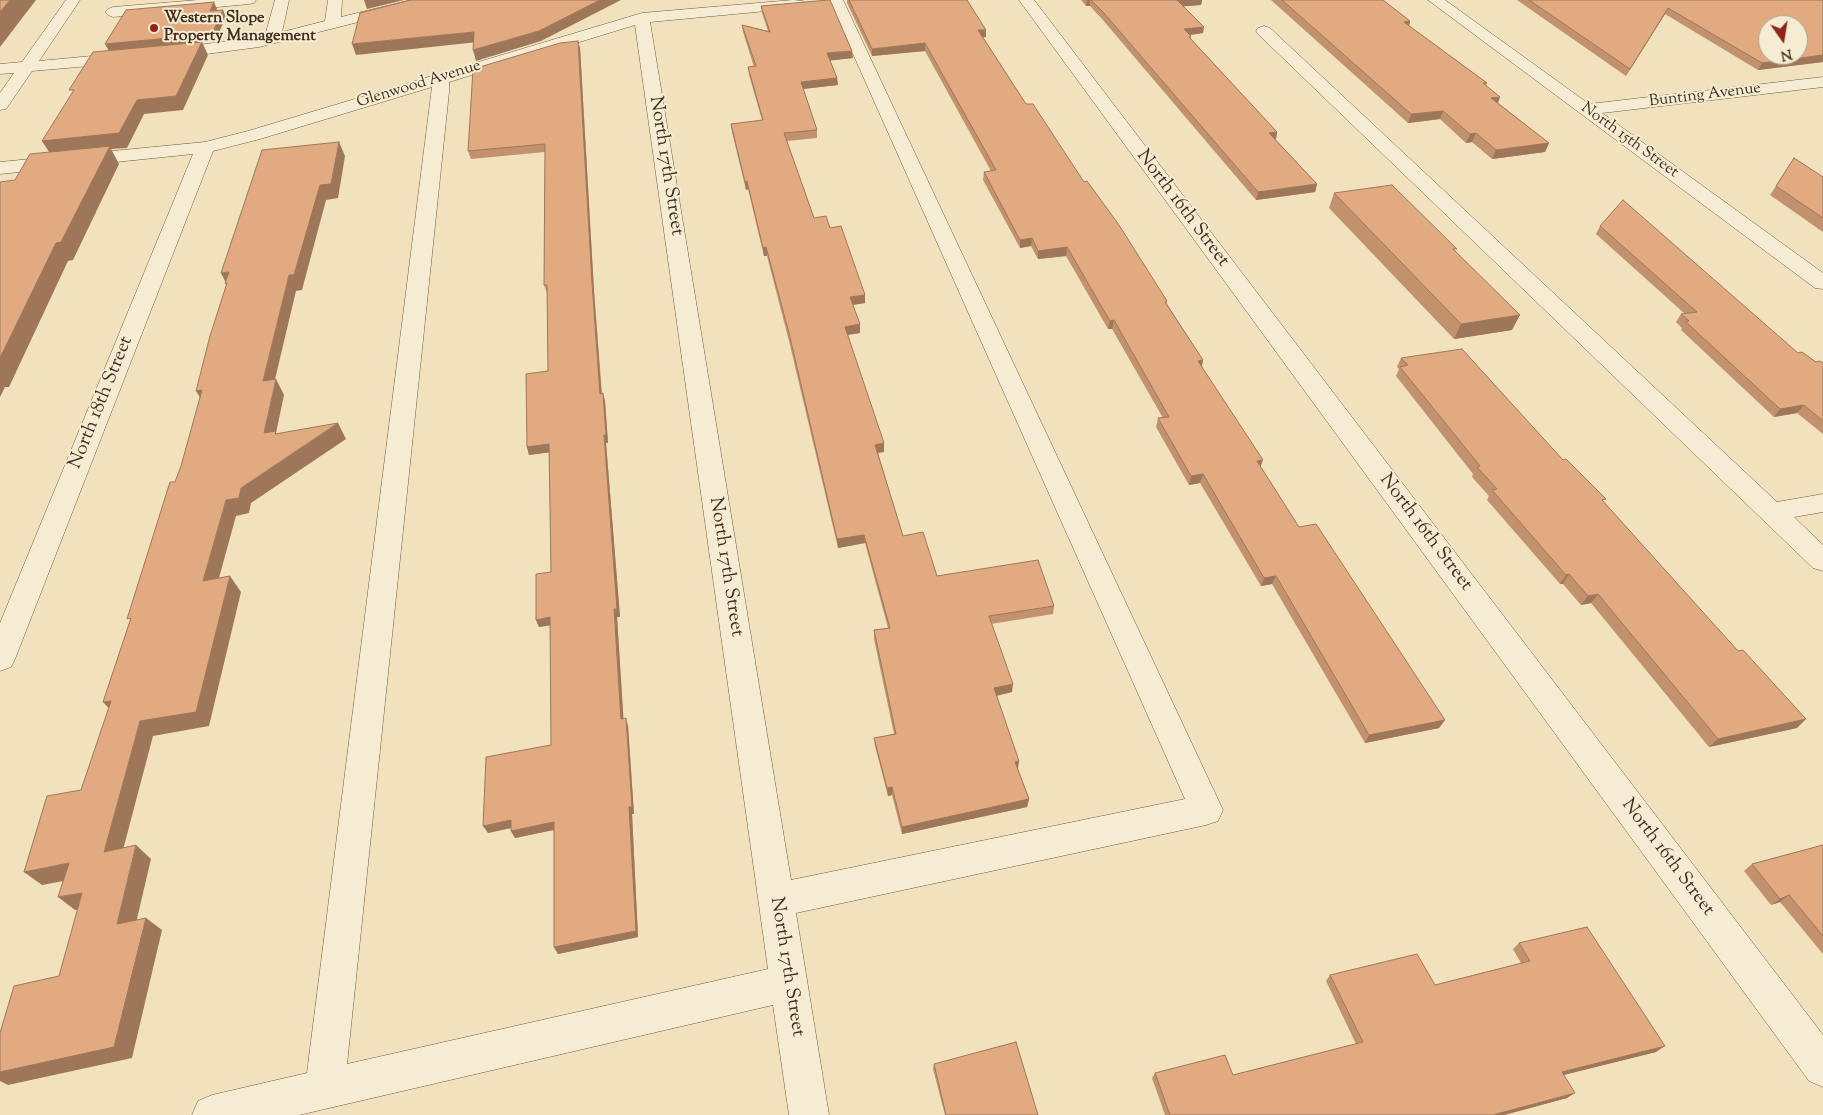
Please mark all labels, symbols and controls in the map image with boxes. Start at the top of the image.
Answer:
place label: Western Slope Property Management [164,9,316,47]
north arrow [1758,15,1808,65]
marker: Western Slope Property Management [148,22,160,34]
text: N [1778,43,1794,65]
street label: Glenwood Avenue [355,57,483,113]
street label: Bunting Avenue [1648,80,1762,112]
street label: North 17th Street [643,95,687,237]
street label: North 15th Street [1576,99,1682,183]
street label: North 16th Street [1131,146,1233,272]
street label: North 18th Street [65,333,139,473]
street label: North 16th Street [1374,470,1476,596]
street label: North 17th Street [703,496,747,638]
street label: North 16th Street [1616,795,1718,921]
street label: North 17th Street [764,896,808,1038]

